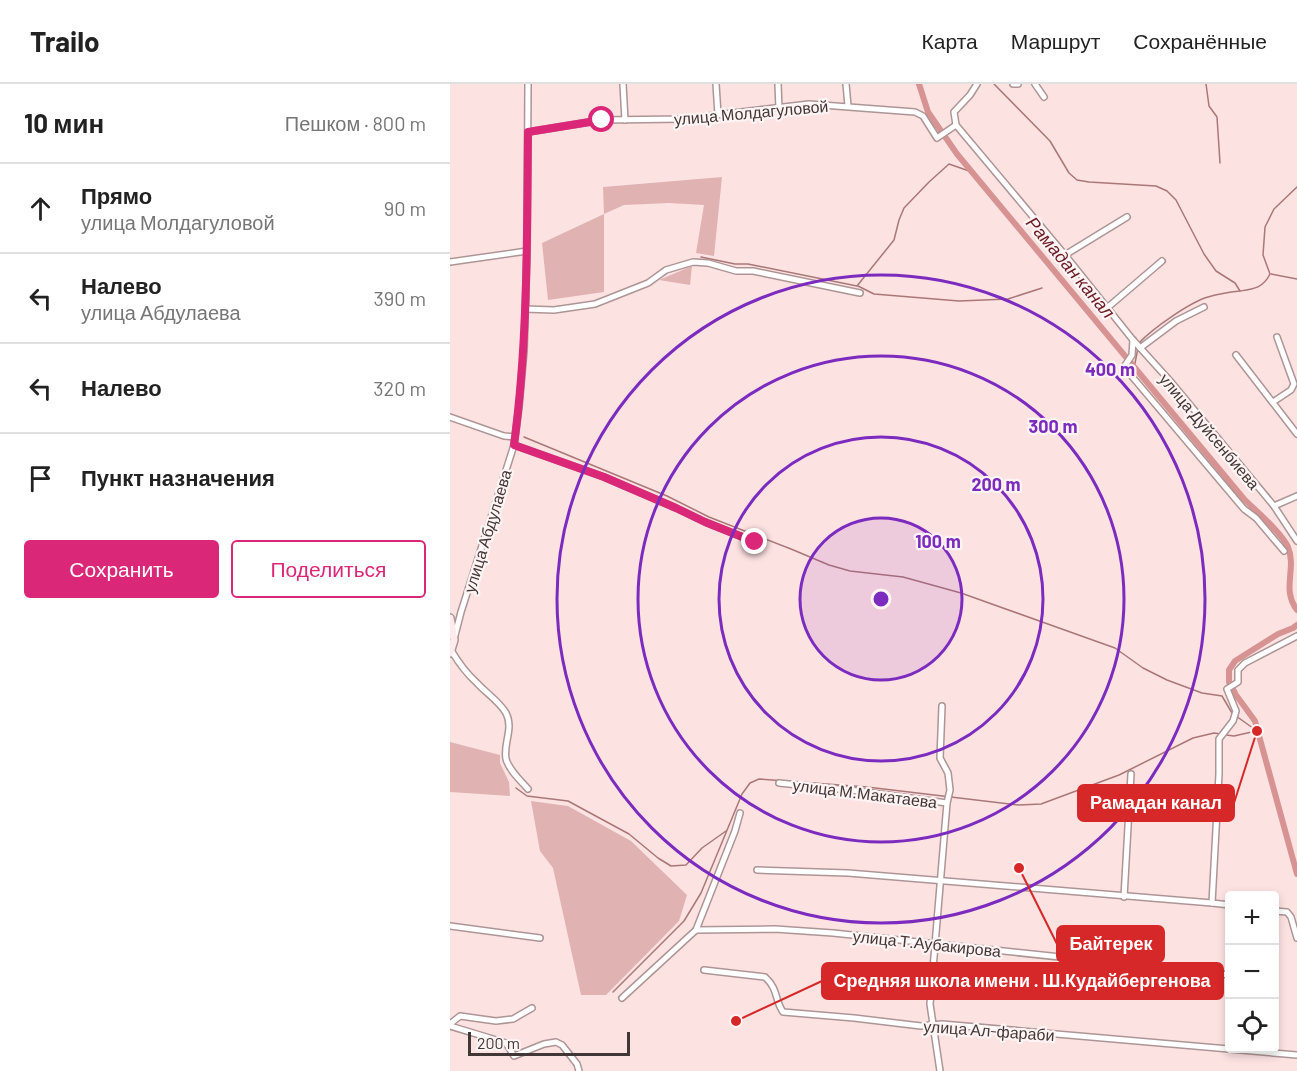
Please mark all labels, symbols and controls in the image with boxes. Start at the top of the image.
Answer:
text: Trailo [30,24,100,58]
text: Карта [922,28,978,53]
text: Маршрут [1011,28,1100,53]
text: Сохранённые [1133,28,1267,53]
street label: улица Молдагуловой [673,96,829,128]
route start [588,106,614,132]
text: 10 мин [24,107,104,138]
text: Пешком · 800 m [285,111,426,135]
text: Прямо [81,182,152,208]
icon: ahead [24,192,57,225]
text: 90 m [384,196,426,220]
text: улица Молдагуловой [81,210,275,234]
water label: Рамадан канал [1022,212,1120,322]
text: Налево [81,272,162,298]
icon: left [24,282,57,315]
text: 390 m [373,286,426,310]
text: улица Абдулаева [81,300,241,324]
text: 400 m [1085,358,1135,380]
street label: улица Дуйсенбиева [1156,369,1264,493]
icon: left [24,372,57,405]
text: Налево [81,374,162,400]
text: 320 m [373,376,426,400]
text: 300 m [1029,415,1077,437]
icon: arrive [24,462,57,495]
text: Пункт назначения [81,464,275,490]
street label: улица Абдулаева [459,467,515,595]
text: 200 m [971,473,1021,495]
route end [741,528,767,554]
text: 100 m [915,530,961,552]
button: Сохранить [24,540,219,598]
button: Поделиться [231,540,426,598]
centre of rings [871,589,891,609]
street label: улица М.Макатаева [792,775,938,811]
callout: Рамадан канал [1078,785,1234,821]
text: Рамадан канал [1090,791,1222,813]
map controls [1225,891,1279,1053]
button: + [1225,891,1279,945]
street label: улица Т.Аубакирова [852,926,1002,960]
callout: Байтерек [1057,926,1164,962]
text: Байтерек [1070,932,1153,954]
button: − [1225,945,1279,999]
callout: Средняя школа имени . Ш.Кудайбергенова [822,963,1223,999]
text: Средняя школа имени . Ш.Кудайбергенова [833,969,1211,991]
button: locate [1225,999,1279,1053]
street label: улица Ал-фараби [923,1016,1055,1044]
scale bar [468,1029,630,1056]
text: 200 m [477,1033,520,1052]

